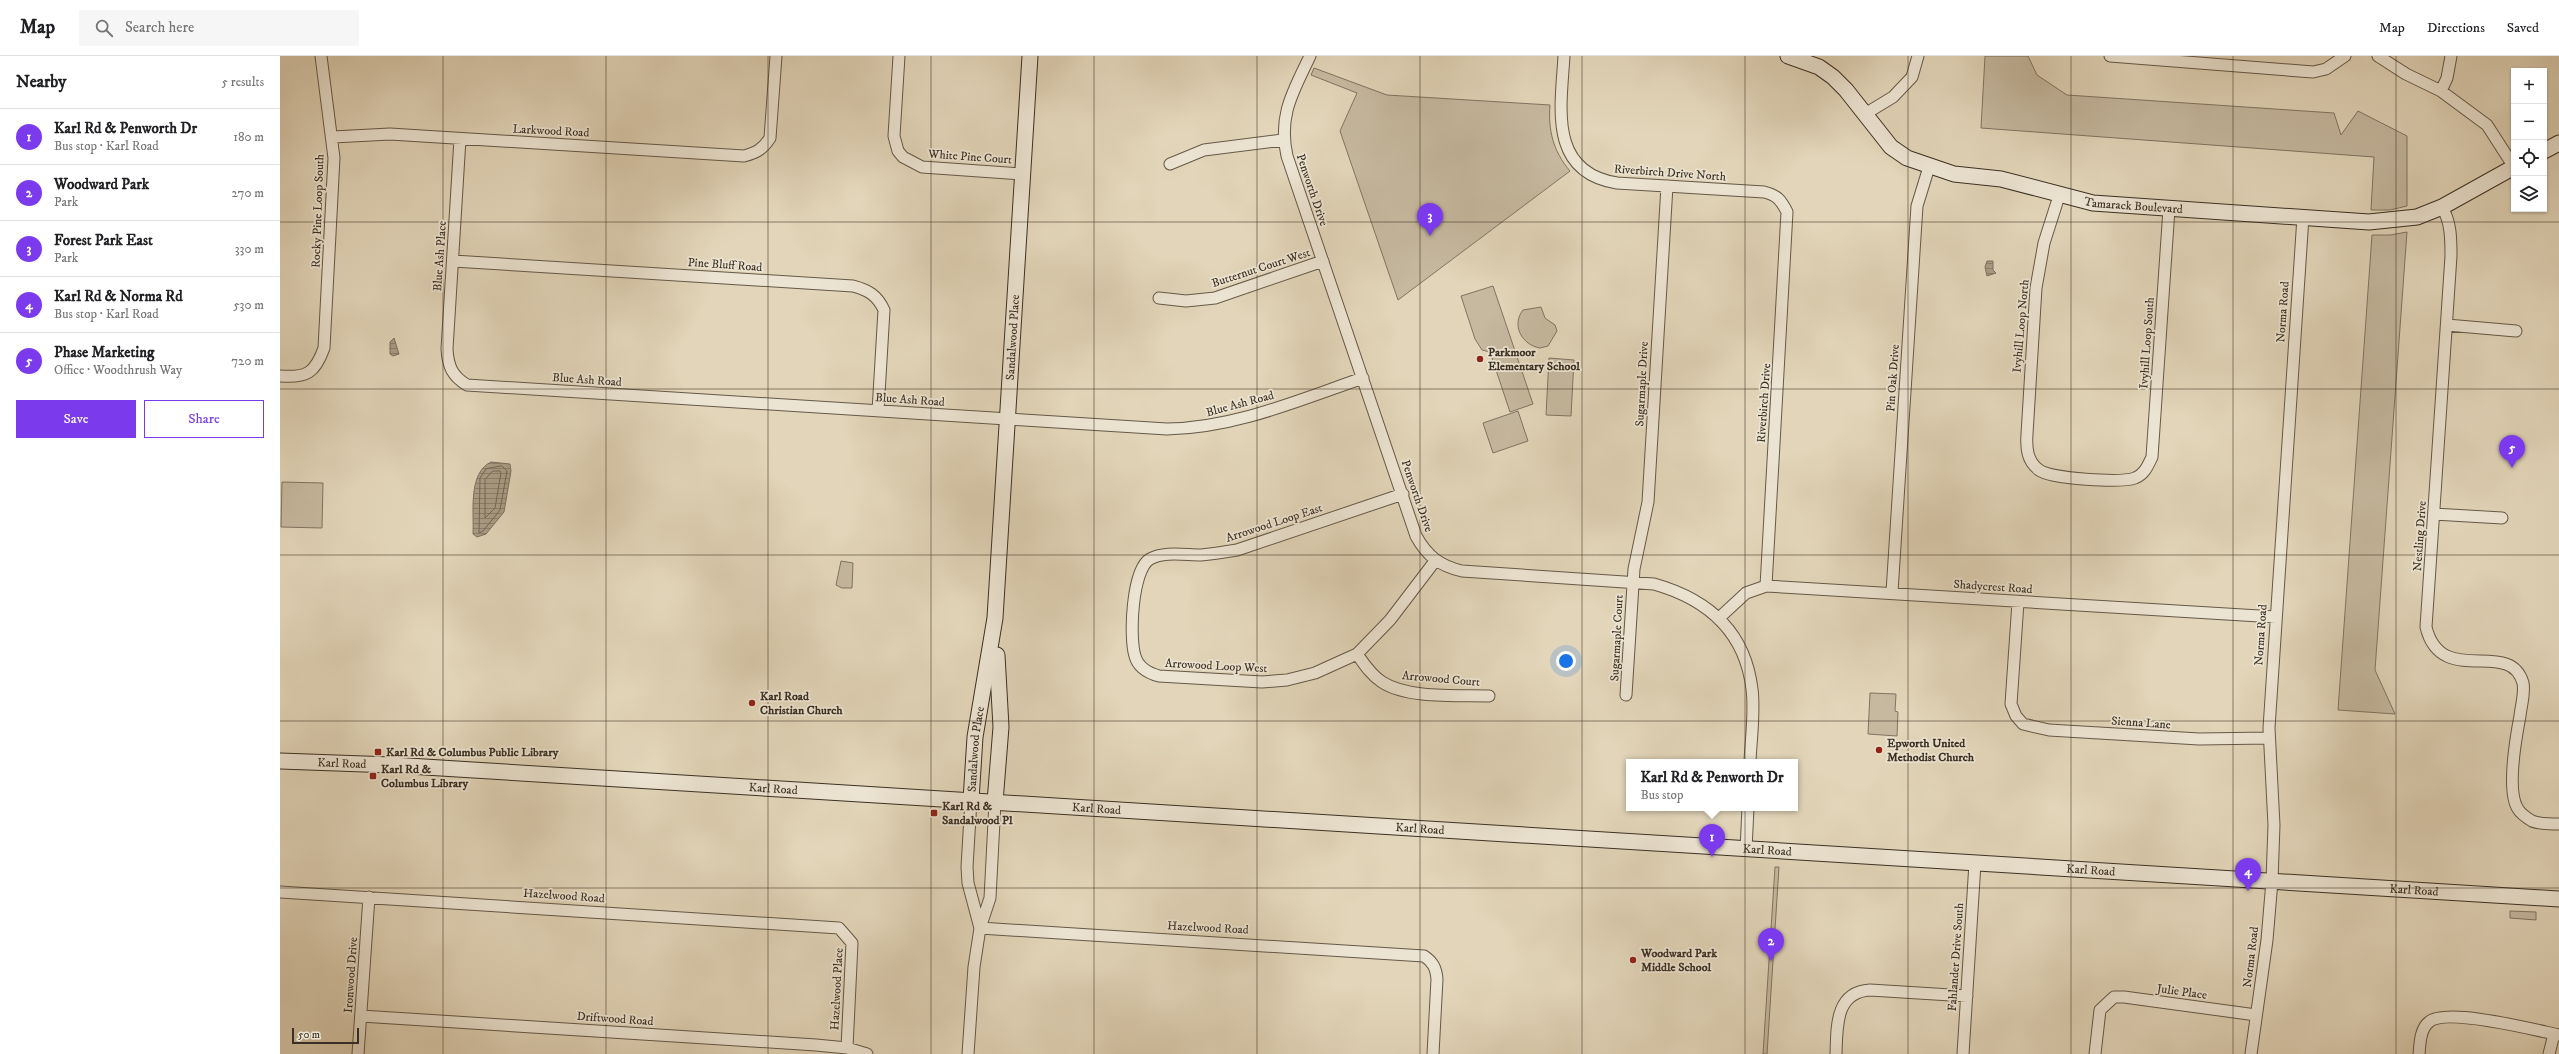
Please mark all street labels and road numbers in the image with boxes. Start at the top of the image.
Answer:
street label: Larkwood Road [512,121,590,141]
street label: White Pine Court [927,147,1012,167]
street label: Penworth Drive [1293,152,1331,228]
street label: Rocky Pine Loop South [309,153,328,268]
street label: Riverbirch Drive North [1614,162,1727,184]
street label: Tamarack Boulevard [2082,193,2183,217]
street label: Blue Ash Place [430,220,450,292]
street label: Butternut Court West [1210,245,1312,291]
street label: Pine Bluff Road [687,255,763,275]
street label: Ivyhill Loop North [2009,278,2033,373]
street label: Norma Road [2273,281,2293,343]
street label: Sandalwood Place [1002,294,1023,381]
street label: Ivyhill Loop South [2136,296,2158,389]
street label: Sugarmaple Drive [1632,341,1652,427]
street label: Pin Oak Drive [1883,344,1903,412]
street label: Riverbirch Drive [1754,363,1774,443]
street label: Blue Ash Road [552,370,622,390]
street label: Blue Ash Road [1204,388,1276,420]
street label: Blue Ash Road [875,390,945,410]
street label: Penworth Drive [1398,458,1436,534]
street label: Arrowood Loop East [1224,500,1324,546]
street label: Nestling Drive [2410,500,2430,572]
street label: Shadycrest Road [1953,577,2033,597]
street label: Sugarmaple Court [1607,594,1627,682]
street label: Norma Road [2251,604,2271,666]
street label: Arrowood Loop West [1164,656,1268,676]
street label: Arrowood Court [1401,668,1481,690]
street label: Sandalwood Place [964,705,988,792]
street label: Sienna Lane [2111,713,2171,733]
street label: Karl Road [317,755,367,772]
street label: Karl Road [748,780,798,798]
street label: Karl Road [1072,800,1122,818]
street label: Karl Road [1395,820,1445,838]
street label: Karl Road [1742,841,1792,859]
street label: Karl Road [2066,861,2116,879]
street label: Karl Road [2389,881,2439,899]
street label: Hazelwood Road [523,886,605,906]
street label: Fahlander Drive South [1945,902,1967,1012]
street label: Hazelwood Road [1167,918,1249,938]
street label: Norma Road [2240,926,2262,988]
street label: Ironwood Drive [341,937,361,1013]
street label: Hazelwood Place [827,947,847,1031]
street label: Julie Place [2155,981,2208,1003]
street label: Driftwood Road [576,1009,654,1029]

